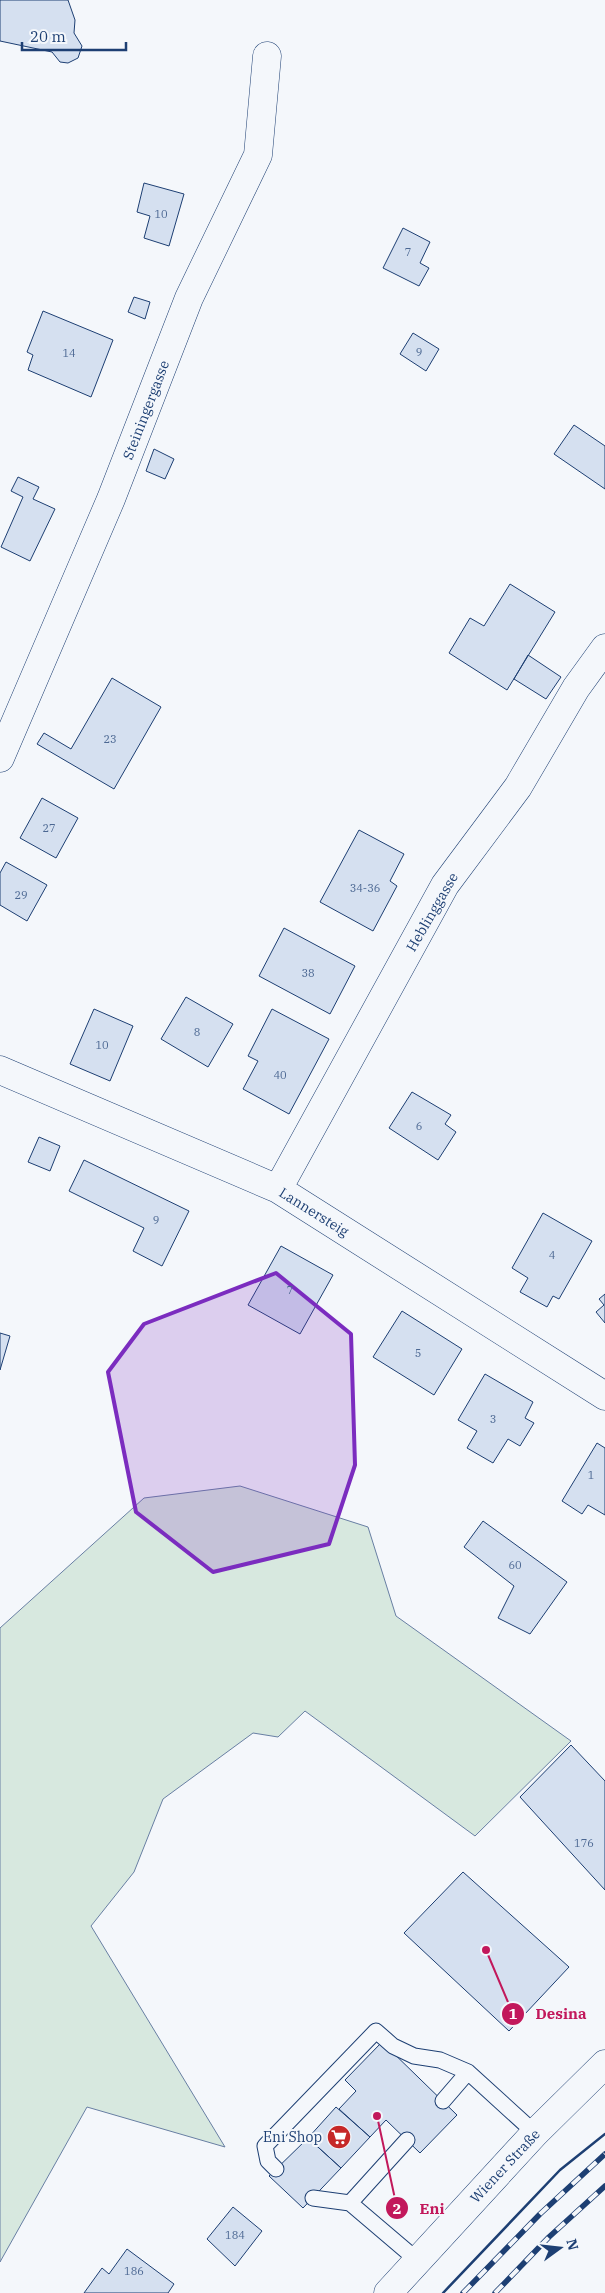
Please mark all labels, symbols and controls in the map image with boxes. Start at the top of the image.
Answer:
scale bar [22,20,126,52]
text: 20 m [30,27,66,46]
house number: 10 [154,207,168,221]
house number: 7 [405,245,411,259]
house number: 9 [416,345,422,359]
house number: 14 [62,346,76,360]
street label: Steiningergasse [119,358,173,462]
house number: 23 [103,732,117,746]
house number: 27 [42,821,56,835]
street label: Heblinggasse [402,869,462,955]
house number: 34-36 [350,881,380,895]
house number: 29 [14,888,28,902]
house number: 38 [301,966,315,980]
house number: 8 [194,1025,200,1039]
house number: 10 [95,1038,109,1052]
house number: 40 [273,1068,287,1082]
house number: 6 [416,1119,422,1133]
street label: Lannersteig [276,1183,352,1241]
house number: 9 [153,1213,159,1227]
house number: 4 [549,1248,556,1262]
house number: 7 [287,1283,293,1297]
house number: 5 [415,1346,421,1360]
house number: 3 [490,1412,496,1426]
house number: 1 [588,1468,594,1482]
house number: 60 [508,1558,522,1572]
house number: 176 [574,1836,594,1850]
callout: Desina [501,1999,597,2029]
text: 1 [508,2004,518,2023]
text: Desina [536,2004,587,2023]
supermarket icon: Eni Shop [326,2124,352,2150]
street label: Wiener Straße [466,2125,544,2207]
place label: Eni Shop [263,2128,322,2146]
callout: Eni [384,2193,454,2223]
text: 2 [392,2199,402,2218]
text: Eni [420,2199,444,2218]
north arrow [535,2223,585,2273]
house number: 184 [225,2228,245,2242]
text: N [562,2237,583,2252]
house number: 186 [124,2264,144,2278]

